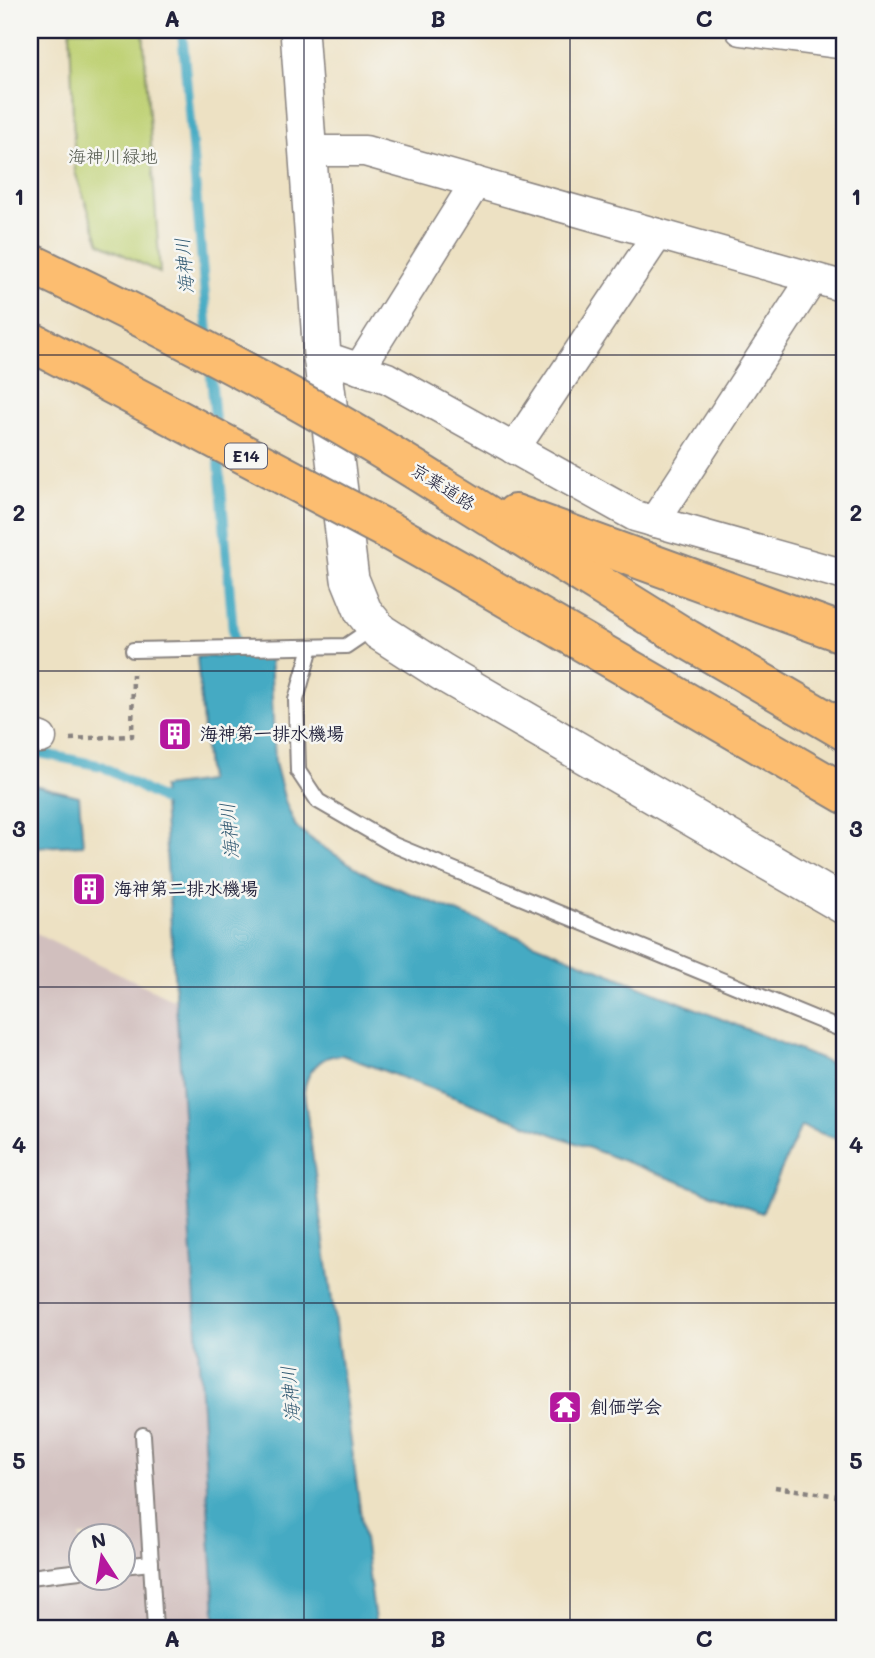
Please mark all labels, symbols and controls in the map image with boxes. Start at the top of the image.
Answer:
text: A [164,3,180,33]
text: B [430,3,446,33]
text: C [695,3,713,33]
park label: 海神川緑地 [68,144,158,168]
text: 1 [14,181,24,211]
text: 1 [851,181,861,211]
water label: 海神川 [169,237,198,296]
road number: E14 [225,444,267,468]
street label: 京葉道路 [407,457,480,515]
text: 2 [13,497,25,527]
text: 2 [850,497,862,527]
building icon: 海神第一排水機場 [156,715,194,753]
place label: 海神第一排水機場 [200,721,344,745]
water label: 海神川 [214,802,243,861]
text: 3 [12,813,26,843]
text: 3 [849,813,863,843]
building icon: 海神第二排水機場 [70,870,108,908]
place label: 海神第二排水機場 [114,876,258,900]
text: 4 [12,1129,26,1159]
text: 4 [849,1129,863,1159]
water label: 海神川 [275,1365,304,1424]
temple icon: 創価学会 [546,1388,584,1426]
place label: 創価学会 [590,1394,662,1418]
text: 5 [12,1445,26,1475]
text: 5 [849,1445,863,1475]
north arrow [66,1522,136,1592]
text: N [89,1526,108,1554]
text: A [164,1623,180,1653]
text: B [430,1623,446,1653]
text: C [695,1623,713,1653]

